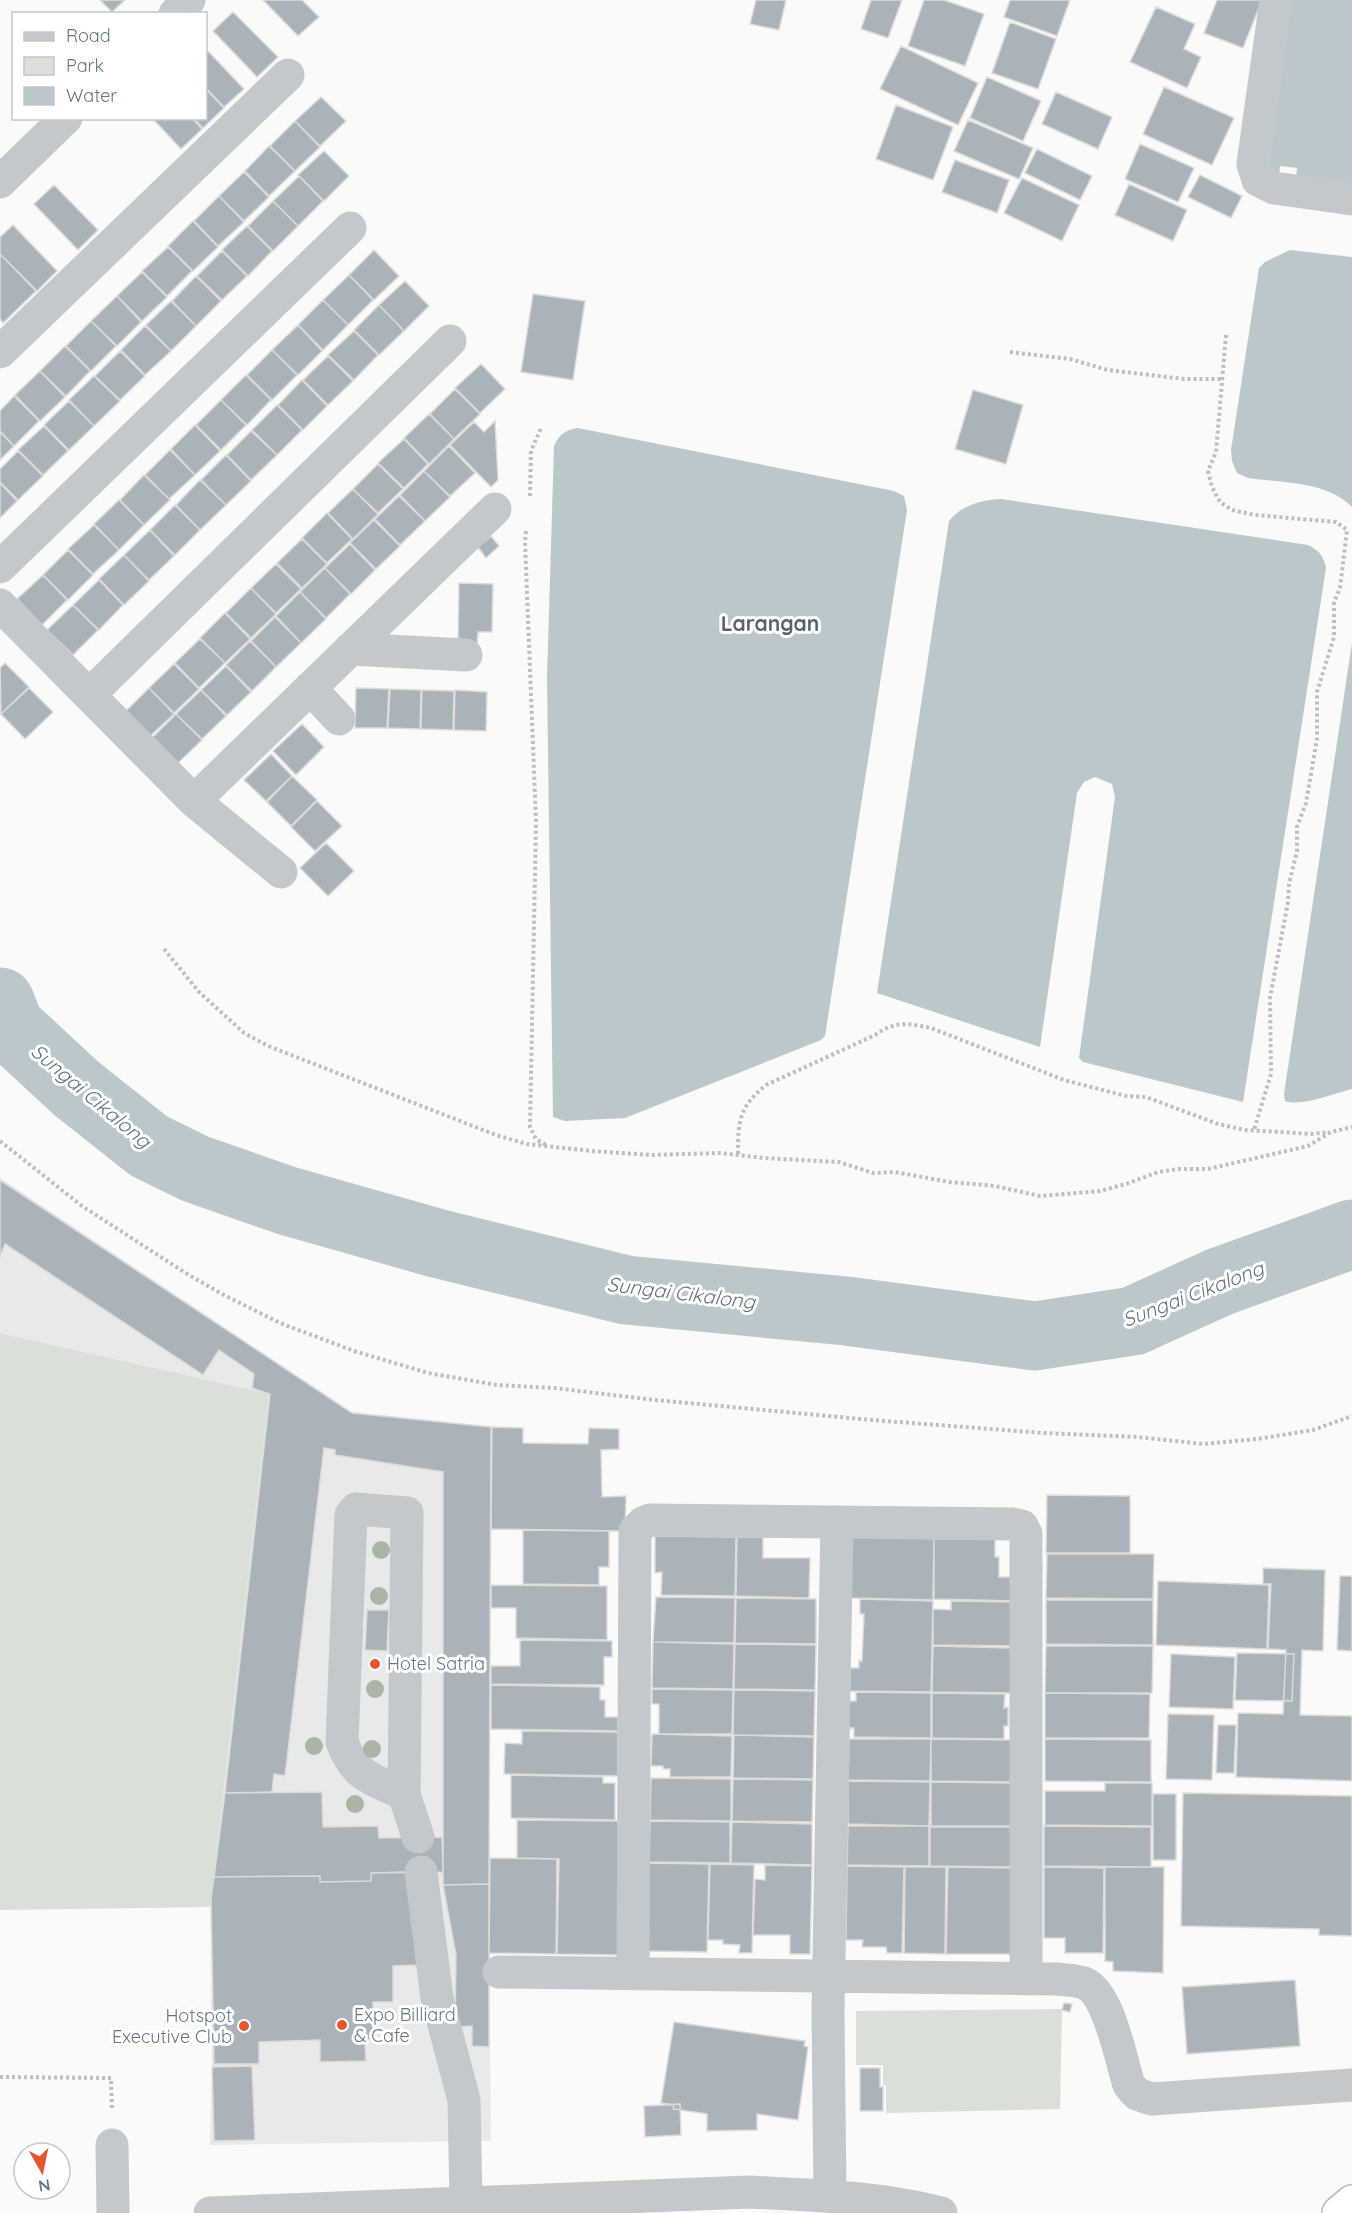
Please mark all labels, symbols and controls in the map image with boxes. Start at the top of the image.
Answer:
legend [12,12,207,120]
text: Road [66,24,111,47]
text: Park [66,54,104,77]
text: Water [66,84,117,107]
district label: Larangan [721,610,819,636]
water label: Sungai Cikalong [26,1038,158,1154]
water label: Sungai Cikalong [1119,1255,1268,1332]
water label: Sungai Cikalong [606,1271,758,1314]
place label: Hotel Satria [387,1652,485,1675]
marker: Hotel Satria [368,1657,382,1671]
place label: Expo Billiard & Cafe [354,2003,456,2047]
place label: Hotspot Executive Club [112,2004,232,2048]
marker: Expo Billiard & Cafe [335,2018,349,2032]
marker: Hotspot Executive Club [237,2019,251,2033]
north arrow [12,2141,72,2201]
text: N [37,2175,52,2197]

